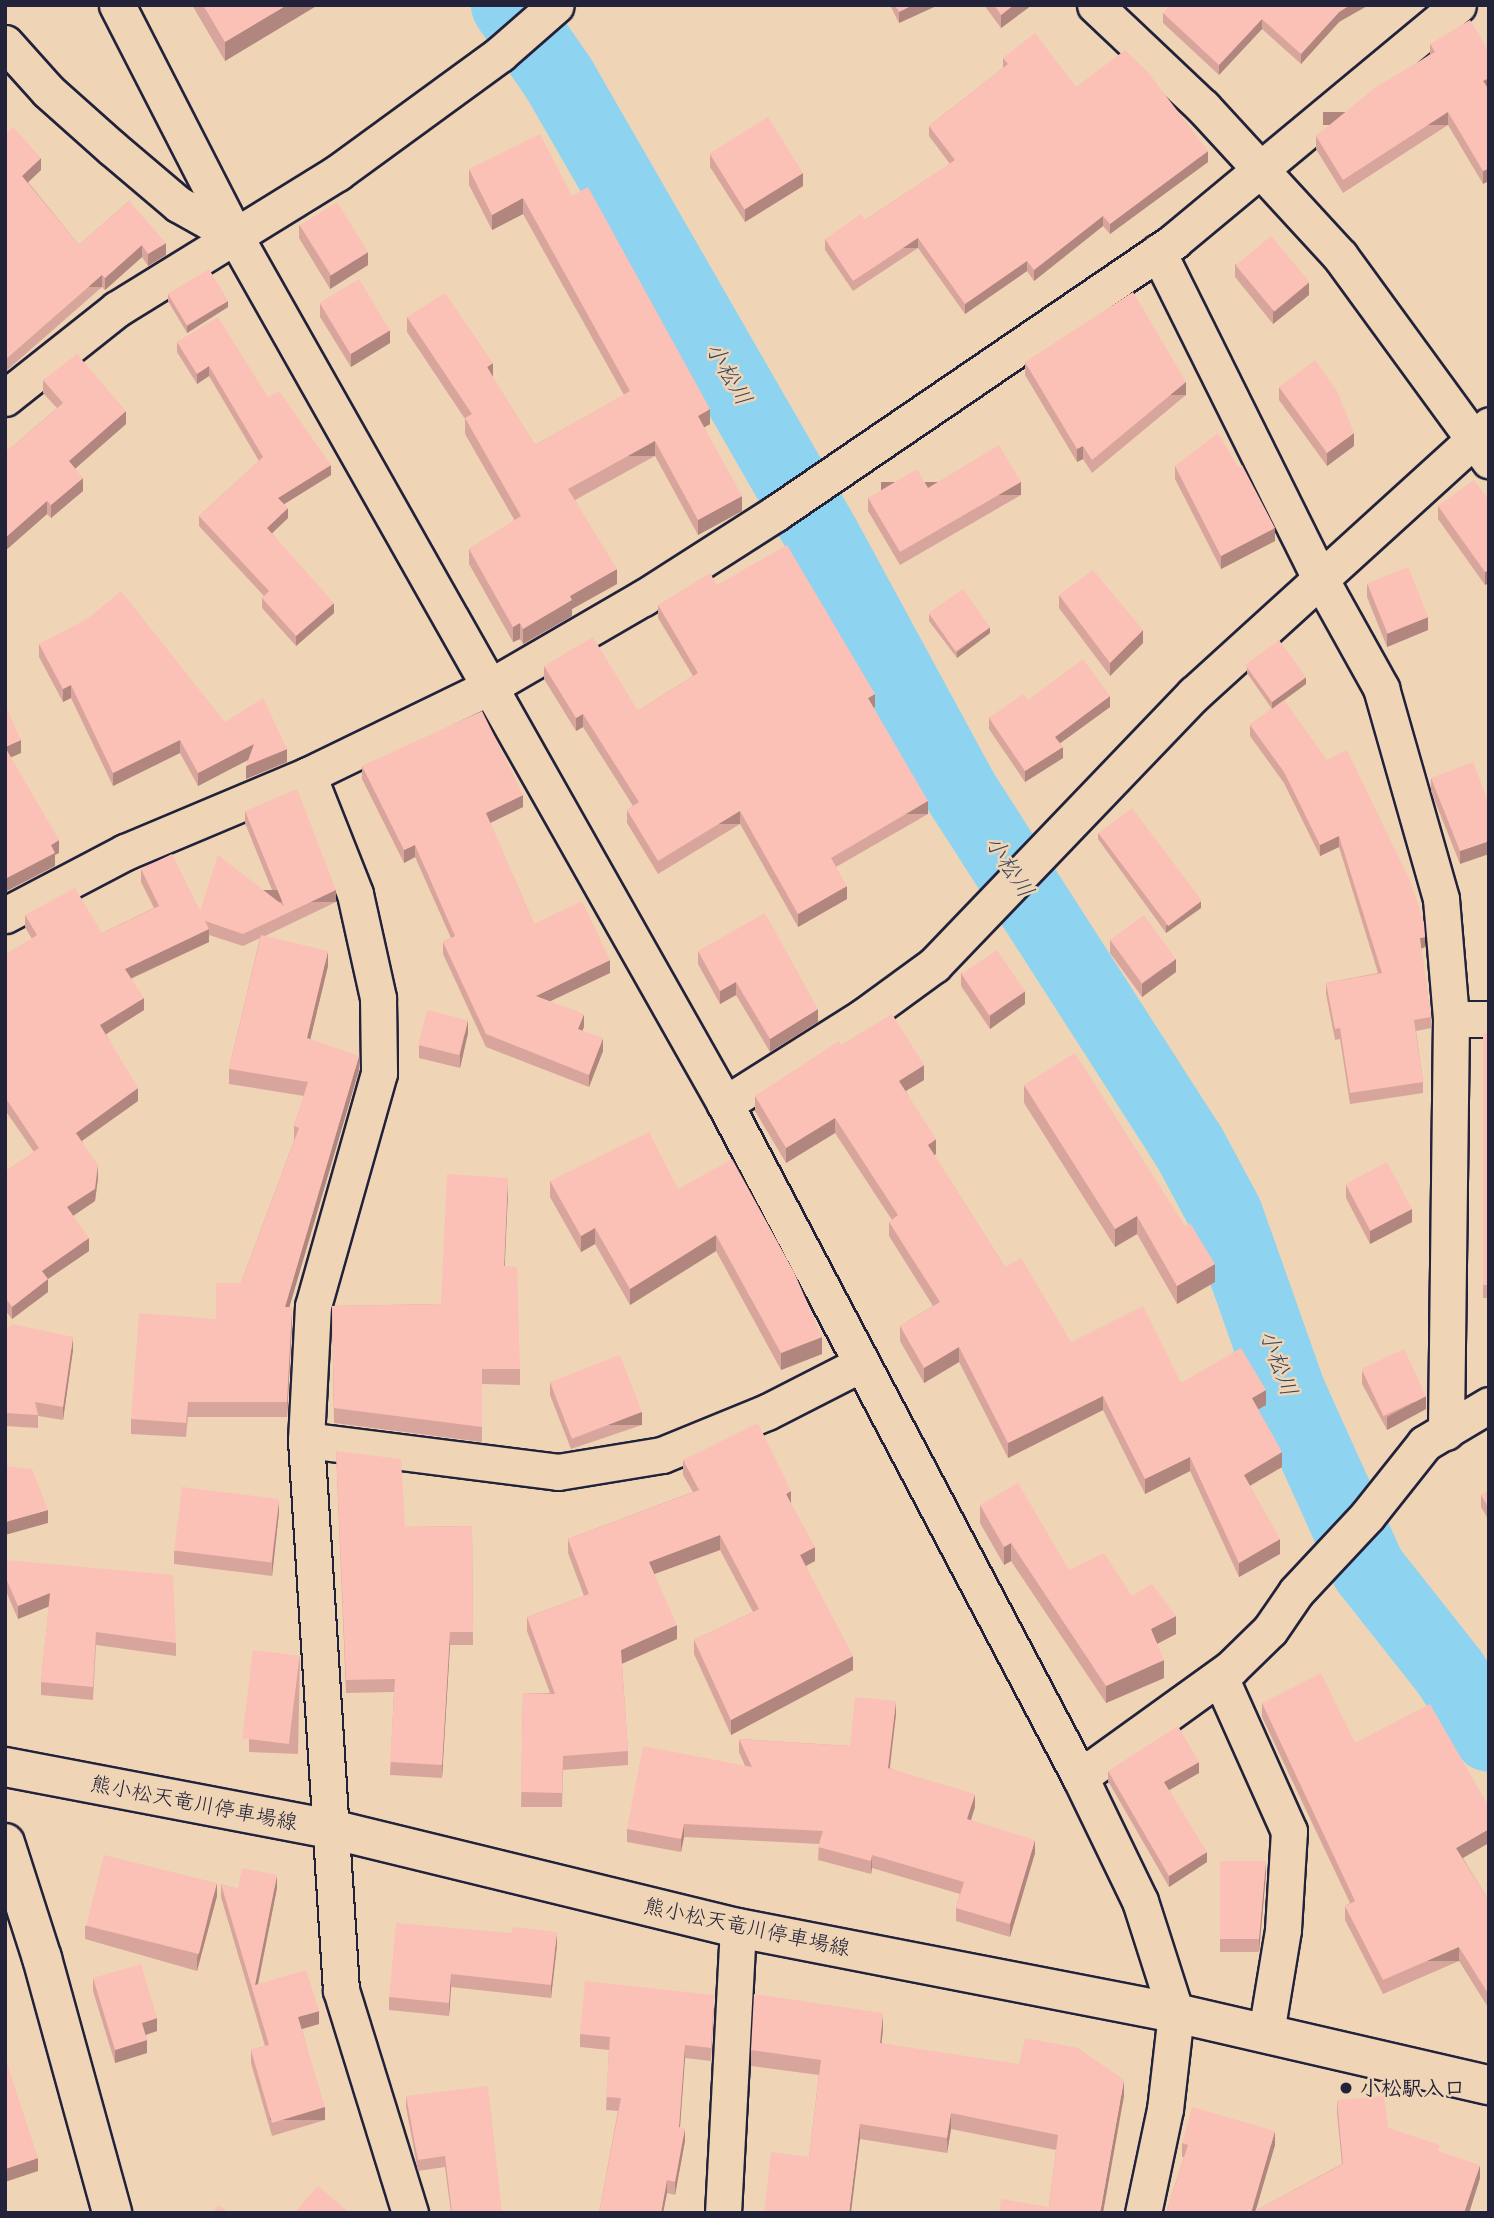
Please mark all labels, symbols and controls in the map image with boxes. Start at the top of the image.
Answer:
water label: 小松川 [699,337,757,411]
water label: 小松川 [979,831,1039,903]
water label: 小松川 [1253,1326,1303,1400]
street label: 熊小松天竜川停車場線 [89,1771,299,1835]
street label: 熊小松天竜川停車場線 [642,1893,852,1961]
place label: 小松駅入口 [1360,2075,1465,2101]
marker: 小松駅入口 [1338,2080,1354,2096]

